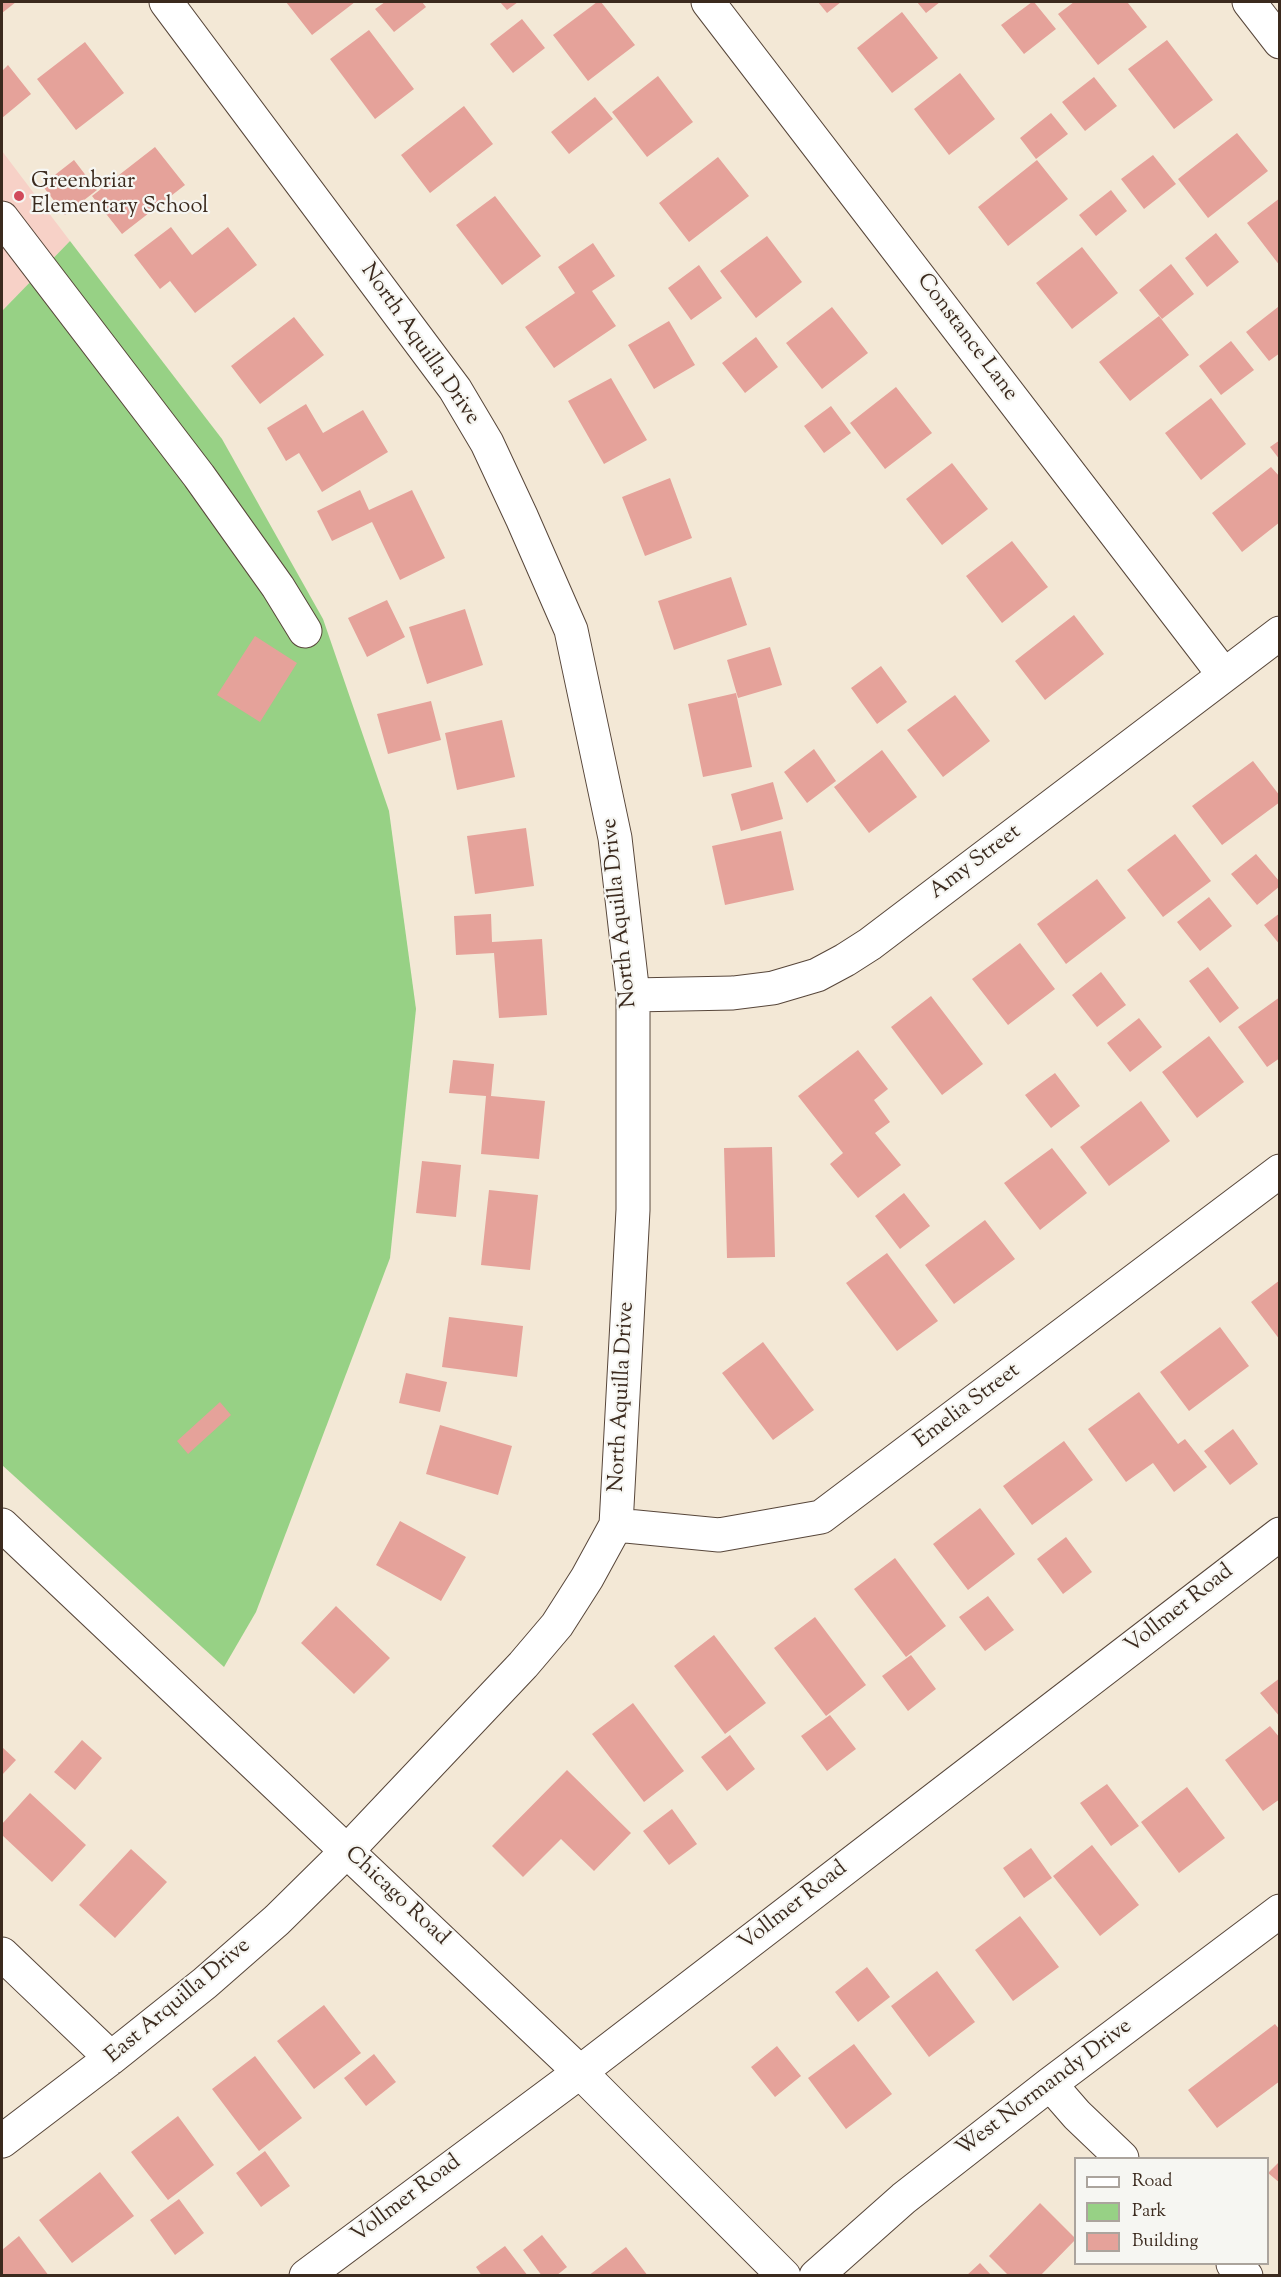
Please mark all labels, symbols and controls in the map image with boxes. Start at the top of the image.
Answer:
place label: Greenbriar Elementary School [31,170,208,222]
marker: Greenbriar Elementary School [12,189,26,203]
street label: North Aquilla Drive [354,259,484,431]
street label: Constance Lane [910,269,1022,407]
street label: North Aquilla Drive [598,817,644,1009]
street label: Amy Street [925,820,1027,906]
street label: North Aquilla Drive [605,1301,641,1493]
street label: Emelia Street [910,1359,1026,1455]
street label: Vollmer Road [1120,1559,1240,1661]
street label: Chicago Road [338,1842,454,1952]
street label: Vollmer Road [734,1856,854,1958]
street label: East Arquilla Drive [101,1934,257,2070]
street label: West Normandy Drive [952,2014,1138,2164]
street label: Vollmer Road [347,2150,467,2250]
legend [1074,2157,1269,2265]
text: Road [1132,2169,1172,2195]
text: Park [1132,2199,1166,2225]
text: Building [1132,2229,1198,2255]

